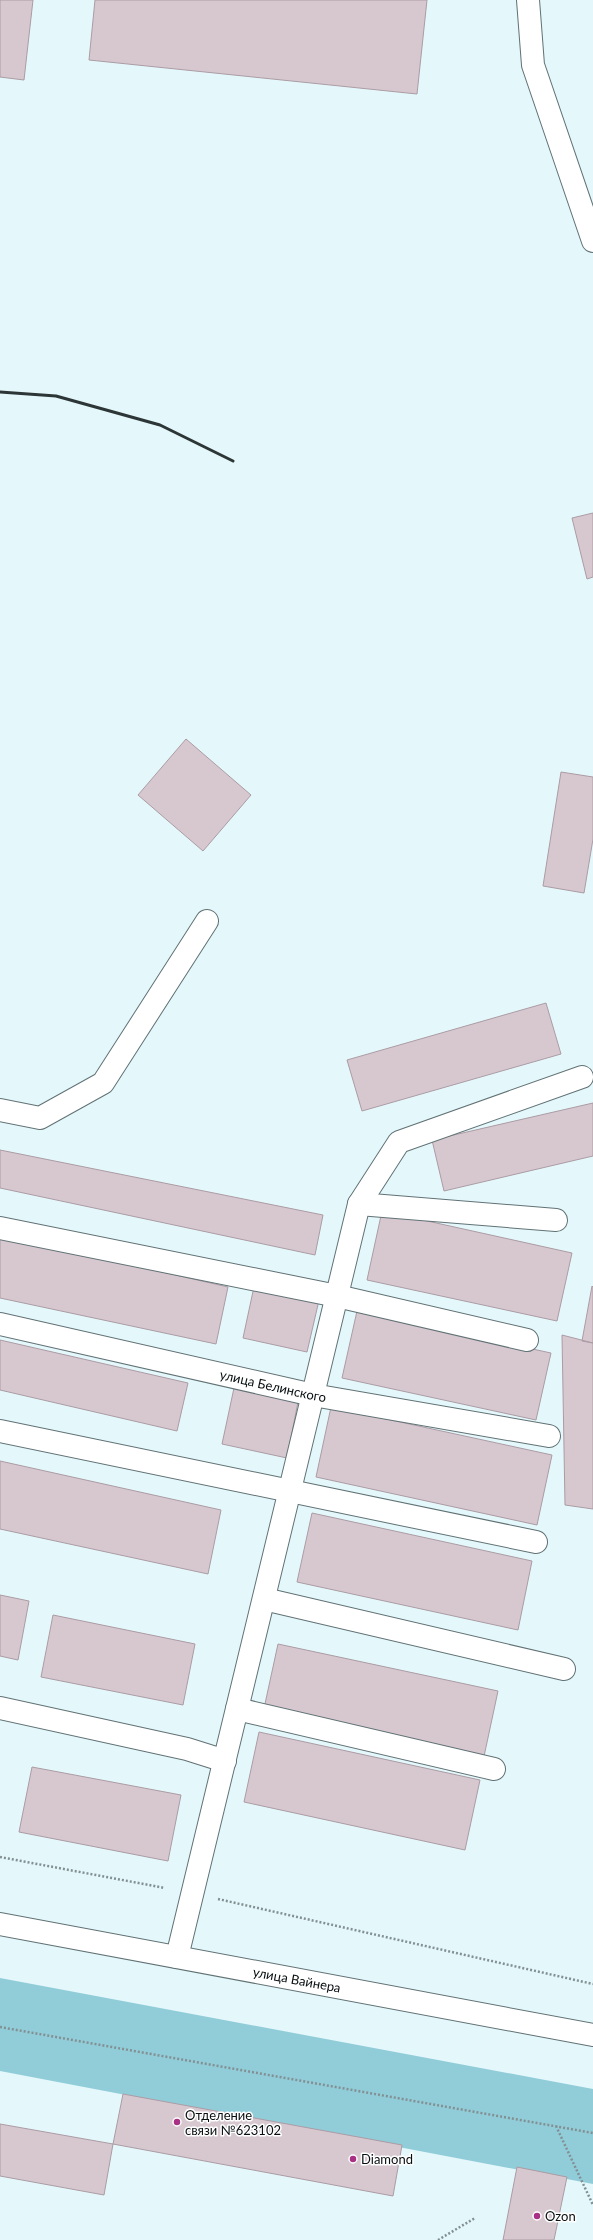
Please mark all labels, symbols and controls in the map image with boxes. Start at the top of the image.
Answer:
street label: улица Белинского [218,1366,328,1405]
street label: улица Вайнера [252,1964,342,1996]
place label: Отделение связи №623102 [185,2107,281,2138]
marker: Отделение связи №623102 [172,2117,182,2127]
place label: Diamond [361,2151,413,2167]
marker: Diamond [348,2154,358,2164]
place label: Ozon [545,2208,576,2224]
marker: Ozon [532,2211,542,2221]

